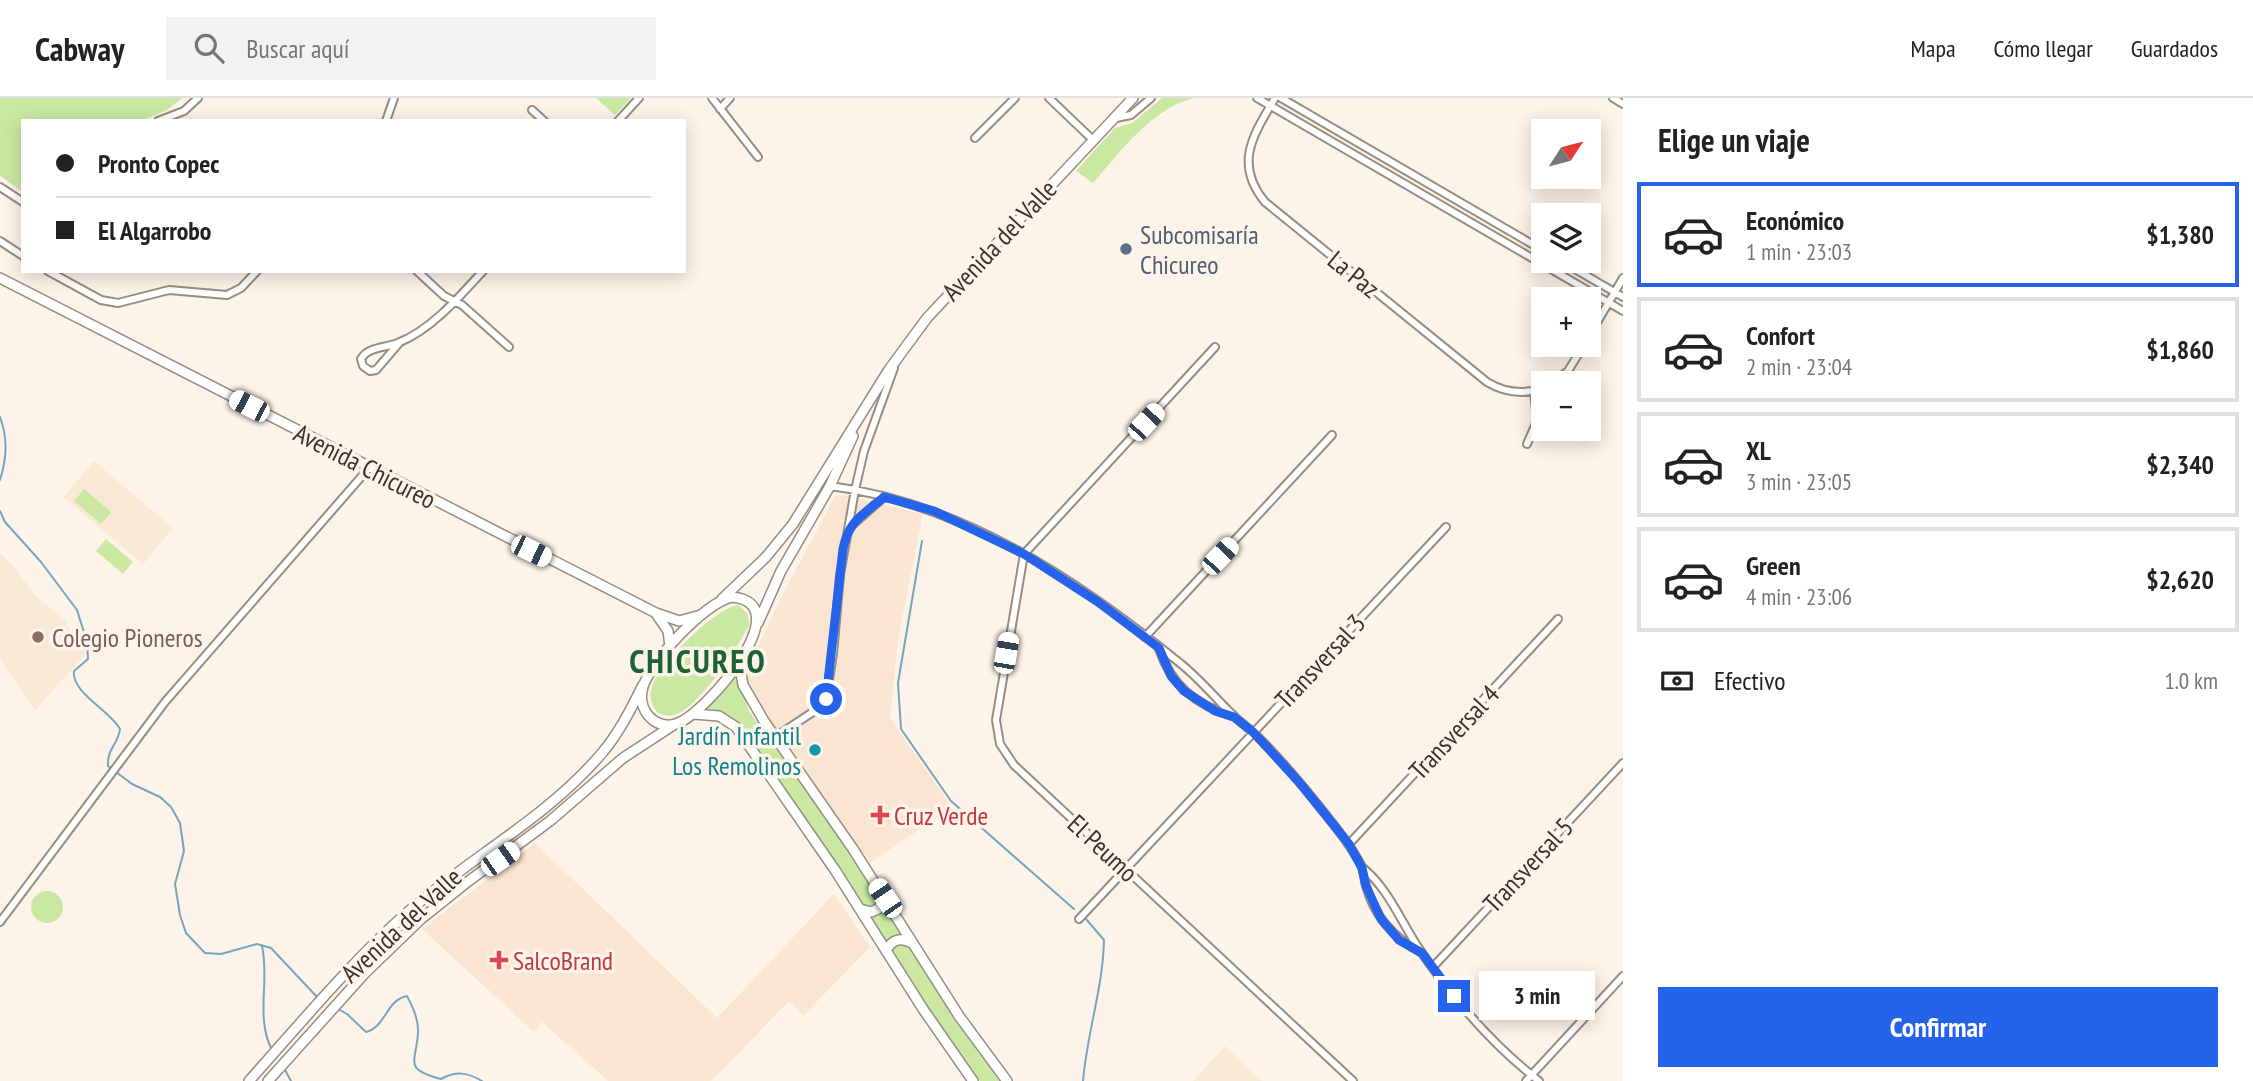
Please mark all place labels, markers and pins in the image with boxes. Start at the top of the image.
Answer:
place label: Subcomisaría Chicureo [1140,218,1259,281]
marker: Subcomisaría Chicureo [1118,241,1134,257]
place label: Colegio Pioneros [52,621,203,654]
marker: Colegio Pioneros [30,629,46,645]
place label: Jardín Infantil Los Remolinos [672,719,801,782]
marker: Jardín Infantil Los Remolinos [807,742,823,758]
place label: Cruz Verde [894,799,988,832]
marker: Cruz Verde [872,807,888,823]
place label: SalcoBrand [513,944,613,977]
marker: SalcoBrand [491,952,507,968]

